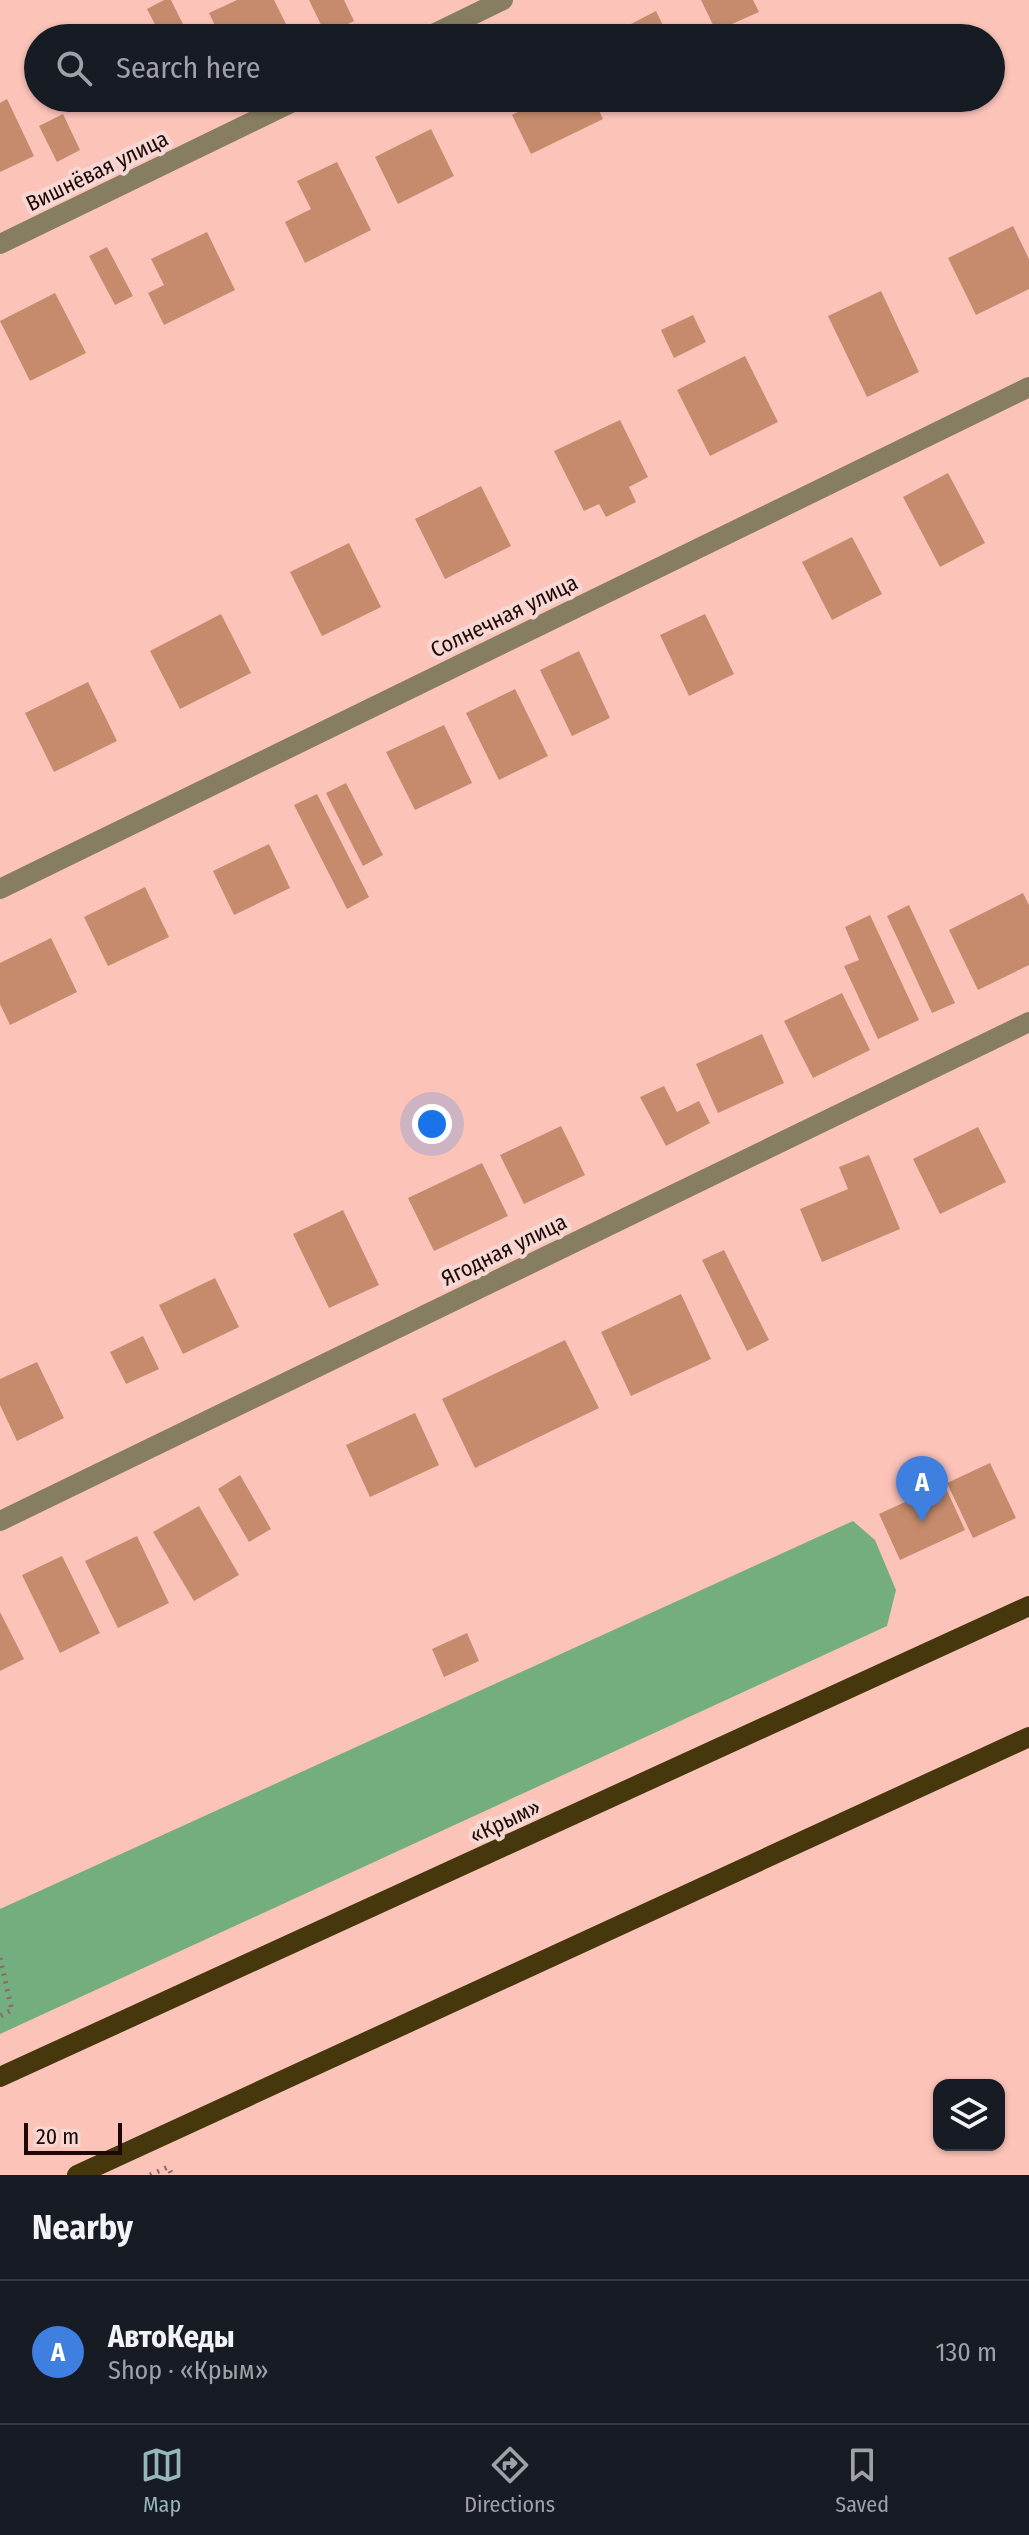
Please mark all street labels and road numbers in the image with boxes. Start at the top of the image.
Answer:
street label: Вишнёвая улица [21,125,173,217]
street label: Солнечная улица [426,569,582,663]
street label: Ягодная улица [437,1208,571,1292]
street label: «Крым» [465,1793,545,1849]

